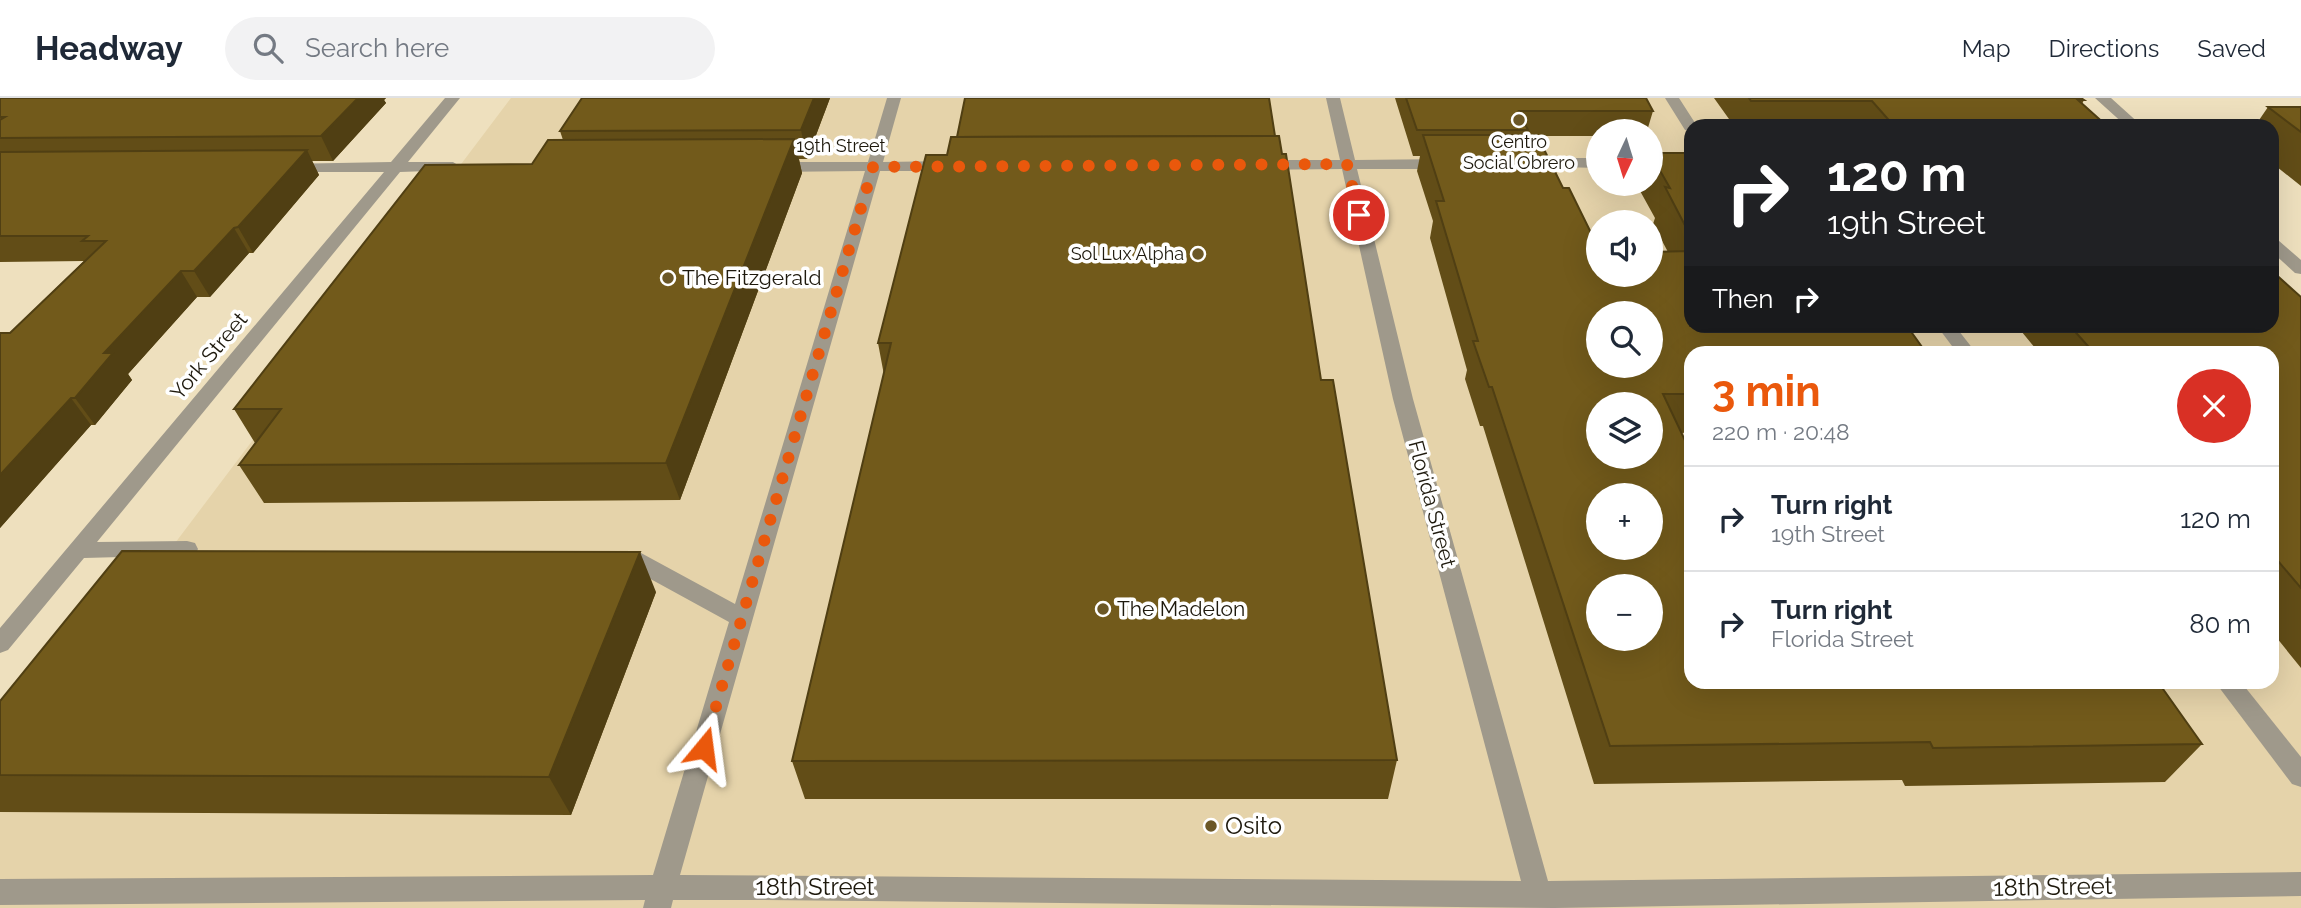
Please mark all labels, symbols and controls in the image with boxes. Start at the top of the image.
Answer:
search box [225,17,715,80]
text: Headway [35,29,183,68]
icon: search [249,29,287,67]
text: Search here [305,33,449,63]
text: Map [1962,34,2011,63]
text: Directions [2049,34,2159,63]
text: Saved [2197,34,2266,63]
marker: Centro Social Obrero [1511,112,1527,128]
north arrow [1586,119,1662,196]
map controls [1586,119,1663,651]
place label: Centro Social Obrero [1463,131,1575,173]
street label: 19th Street [796,135,886,156]
text: 120 m [1827,145,1966,202]
icon: right [1712,147,1803,238]
pin [1329,185,1389,245]
icon: arrive [1340,196,1378,234]
text: 19th Street [1827,204,1986,241]
button: sound [1586,210,1663,287]
place label: Sol Lux Alpha [1071,243,1184,264]
marker: Sol Lux Alpha [1190,246,1206,262]
place label: The Fitzgerald [682,265,822,290]
marker: The Fitzgerald [660,270,676,286]
icon: right [1787,280,1825,318]
text: Then [1712,284,1773,314]
button: search [1586,301,1663,378]
street label: York Street [165,307,252,404]
text: 3 min [1712,367,1821,416]
button: close [2177,369,2251,443]
button: layers [1586,392,1663,469]
text: 220 m · 20:48 [1712,418,1850,445]
street label: Florida Street [1404,438,1461,570]
button: + [1586,483,1663,560]
text: Turn right [1771,490,1892,520]
icon: right [1712,500,1750,538]
text: 120 m [2180,504,2251,534]
text: 19th Street [1771,520,1885,547]
button: − [1586,574,1663,651]
text: Turn right [1771,595,1892,625]
place label: The Madelon [1117,596,1245,621]
marker: The Madelon [1095,601,1111,617]
icon: right [1712,605,1750,643]
text: 80 m [2189,609,2251,639]
text: Florida Street [1771,625,1914,652]
position arrow [667,711,741,785]
place label: Osito [1225,811,1282,840]
marker: Osito [1203,818,1219,834]
street label: 18th Street [1993,871,2113,902]
street label: 18th Street [755,872,875,901]

